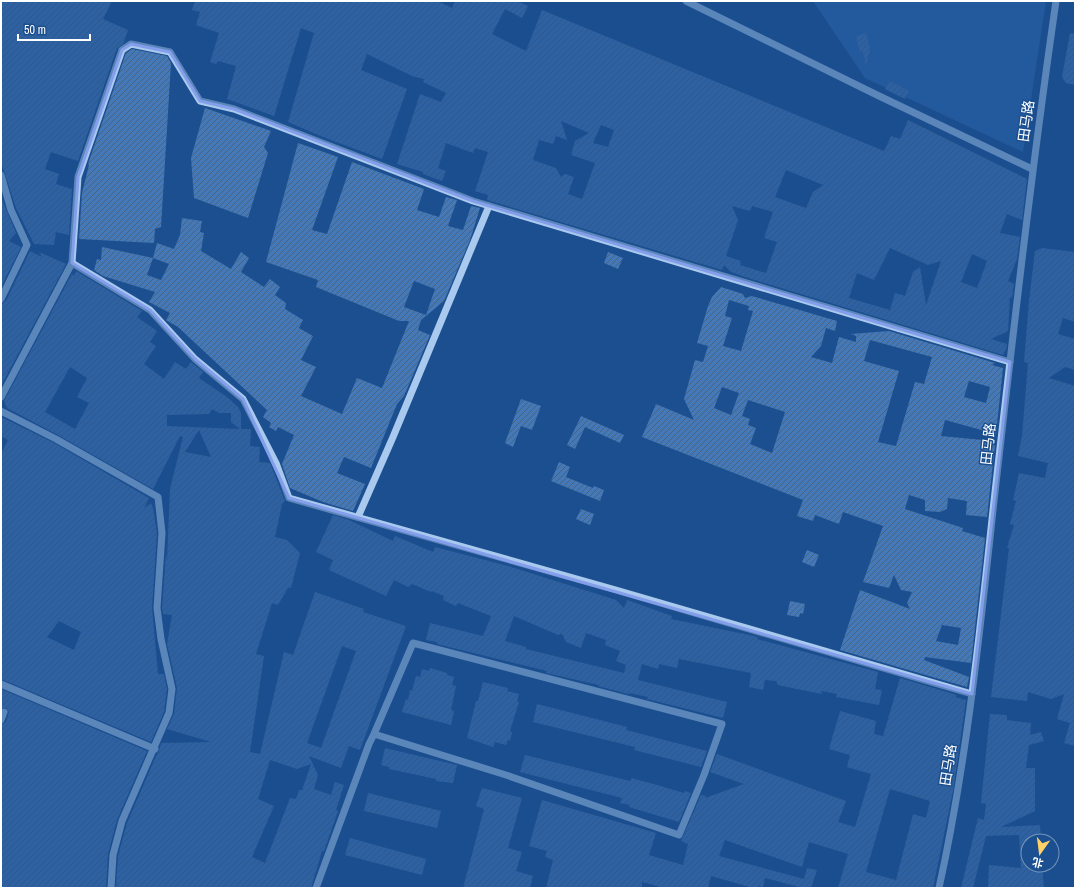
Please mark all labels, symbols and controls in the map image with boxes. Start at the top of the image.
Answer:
scale bar [18,16,90,42]
text: 50 m [24,22,46,38]
street label: 田马路 [1014,99,1038,143]
street label: 田马路 [977,422,999,466]
street label: 田马路 [936,743,960,787]
north arrow [1020,833,1060,873]
text: 北 [1031,855,1045,871]

